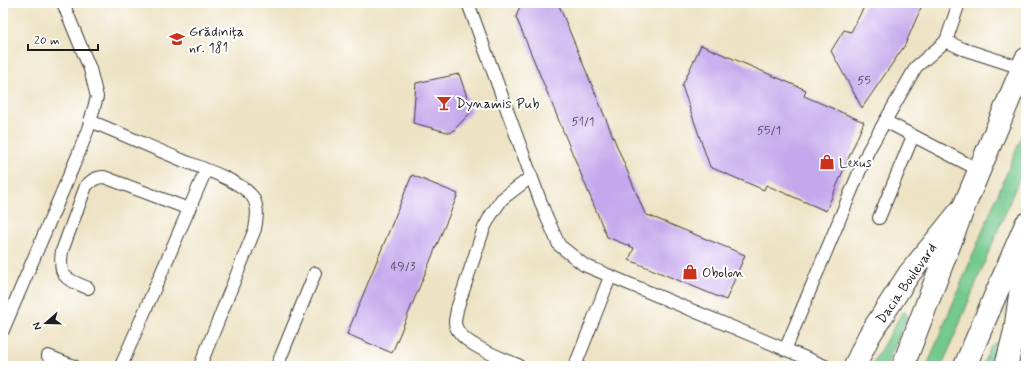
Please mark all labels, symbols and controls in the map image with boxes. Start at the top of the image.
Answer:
place label: Grădinița nr. 181 [189,23,244,57]
scale bar [28,26,98,52]
school or university icon: Grădinița nr. 181 [168,30,186,48]
text: 20 m [34,33,60,49]
house number: 55 [857,73,871,89]
bar icon: Dynamis Pub [435,94,453,112]
place label: Dynamis Pub [456,95,540,113]
house number: 51/1 [572,114,594,130]
house number: 55/1 [757,123,781,139]
shop icon: Lexus [818,153,836,171]
place label: Lexus [839,154,872,172]
street label: Dacia Boulevard [872,240,941,327]
house number: 49/3 [391,259,416,275]
shop icon: Obolon [681,263,699,281]
place label: Obolon [702,264,744,282]
north arrow [26,303,66,343]
text: N [30,320,45,332]

